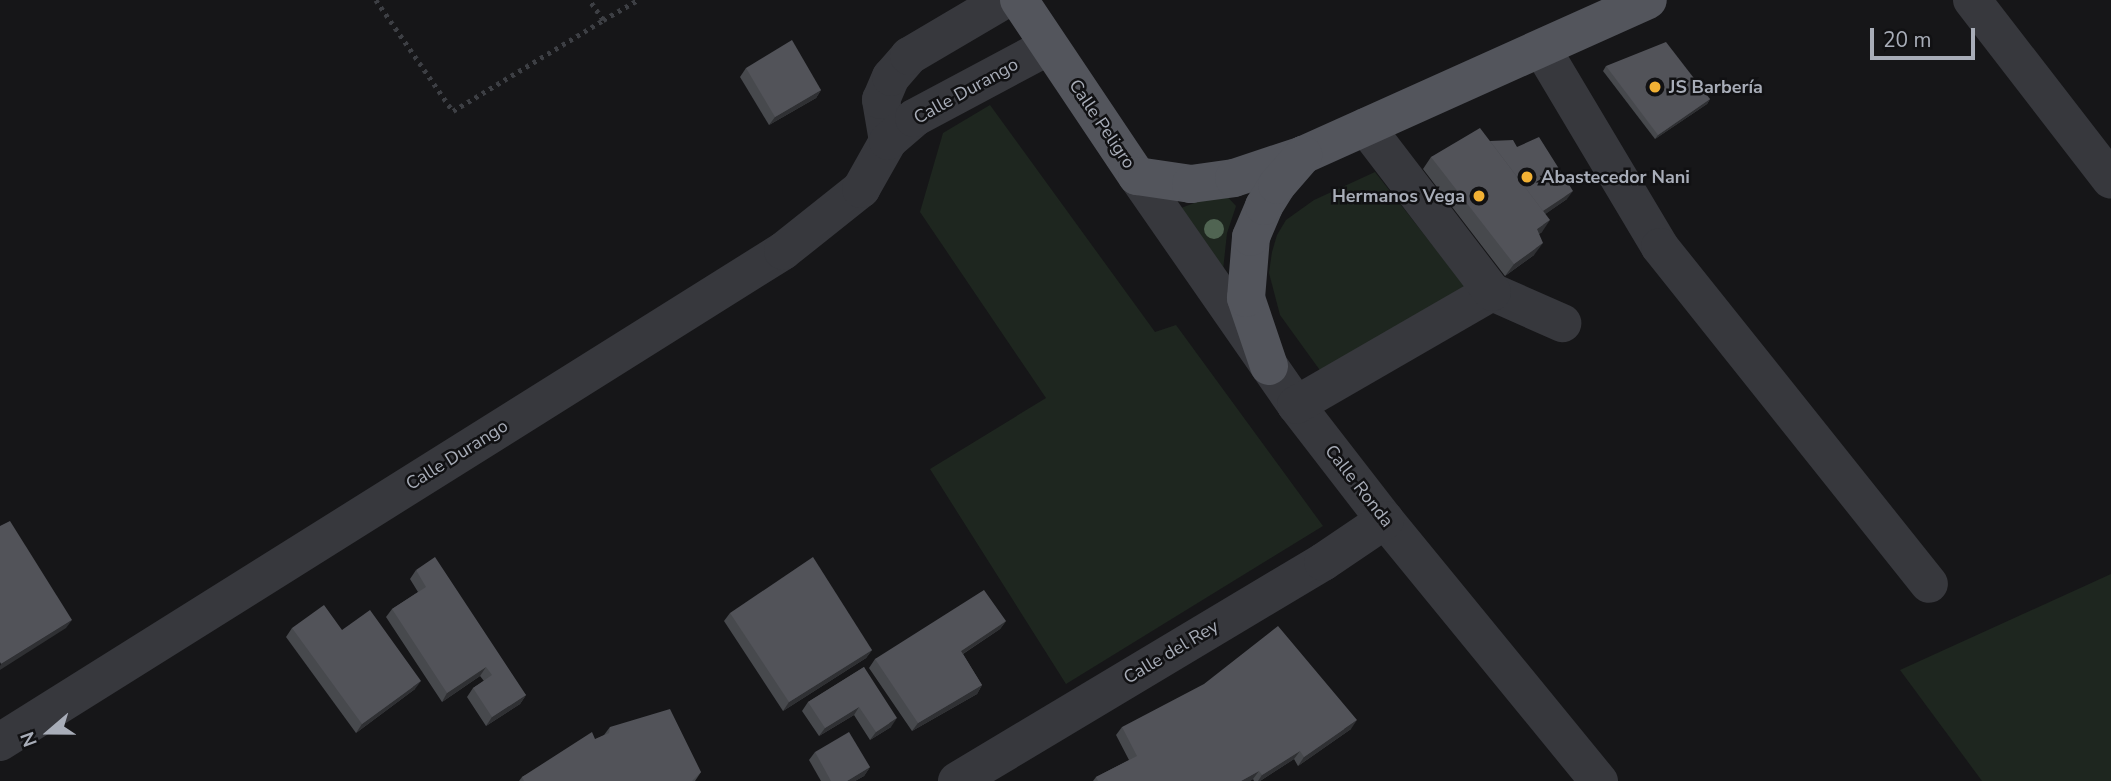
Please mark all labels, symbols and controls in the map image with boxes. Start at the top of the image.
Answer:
scale bar [1873,14,1978,58]
text: 20 m [1883,26,1932,54]
street label: Calle Durango [910,53,1022,129]
street label: Calle Peligro [1064,75,1140,173]
place label: JS Barbería [1669,76,1763,98]
marker: JS Barbería [1647,79,1663,95]
place label: Abastecedor Nani [1541,166,1690,188]
marker: Abastecedor Nani [1519,169,1535,185]
place label: Hermanos Vega [1332,185,1465,207]
marker: Hermanos Vega [1471,188,1487,204]
street label: Calle Durango [402,415,512,495]
street label: Calle Ronda [1320,441,1398,531]
street label: Calle del Rey [1120,615,1222,689]
north arrow [14,697,84,767]
text: N [15,728,44,750]

